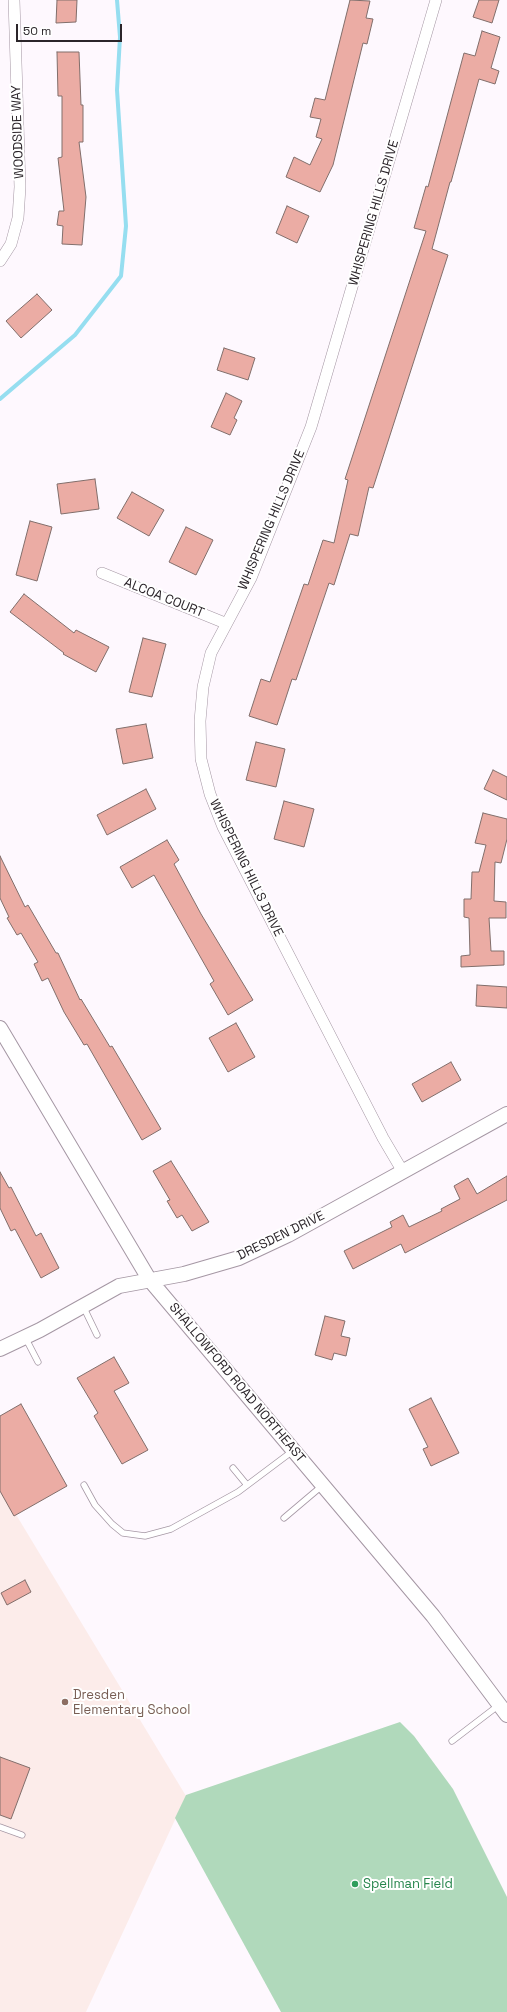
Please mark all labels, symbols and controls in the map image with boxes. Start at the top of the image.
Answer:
scale bar [18,16,124,42]
text: 50 m [23,23,51,39]
street label: WOODSIDE WAY [9,85,27,179]
street label: WHISPERING HILLS DRIVE [346,138,402,288]
street label: WHISPERING HILLS DRIVE [235,448,309,592]
street label: ALCOA COURT [122,575,206,621]
street label: WHISPERING HILLS DRIVE [206,797,286,939]
street label: DRESDEN DRIVE [235,1208,327,1264]
street label: SHALLOWFORD ROAD NORTHEAST [166,1300,308,1466]
place label: Dresden Elementary School [73,1687,190,1718]
marker: Dresden Elementary School [60,1697,70,1707]
place label: Spellman Field [363,1876,453,1892]
marker: Spellman Field [350,1879,360,1889]

